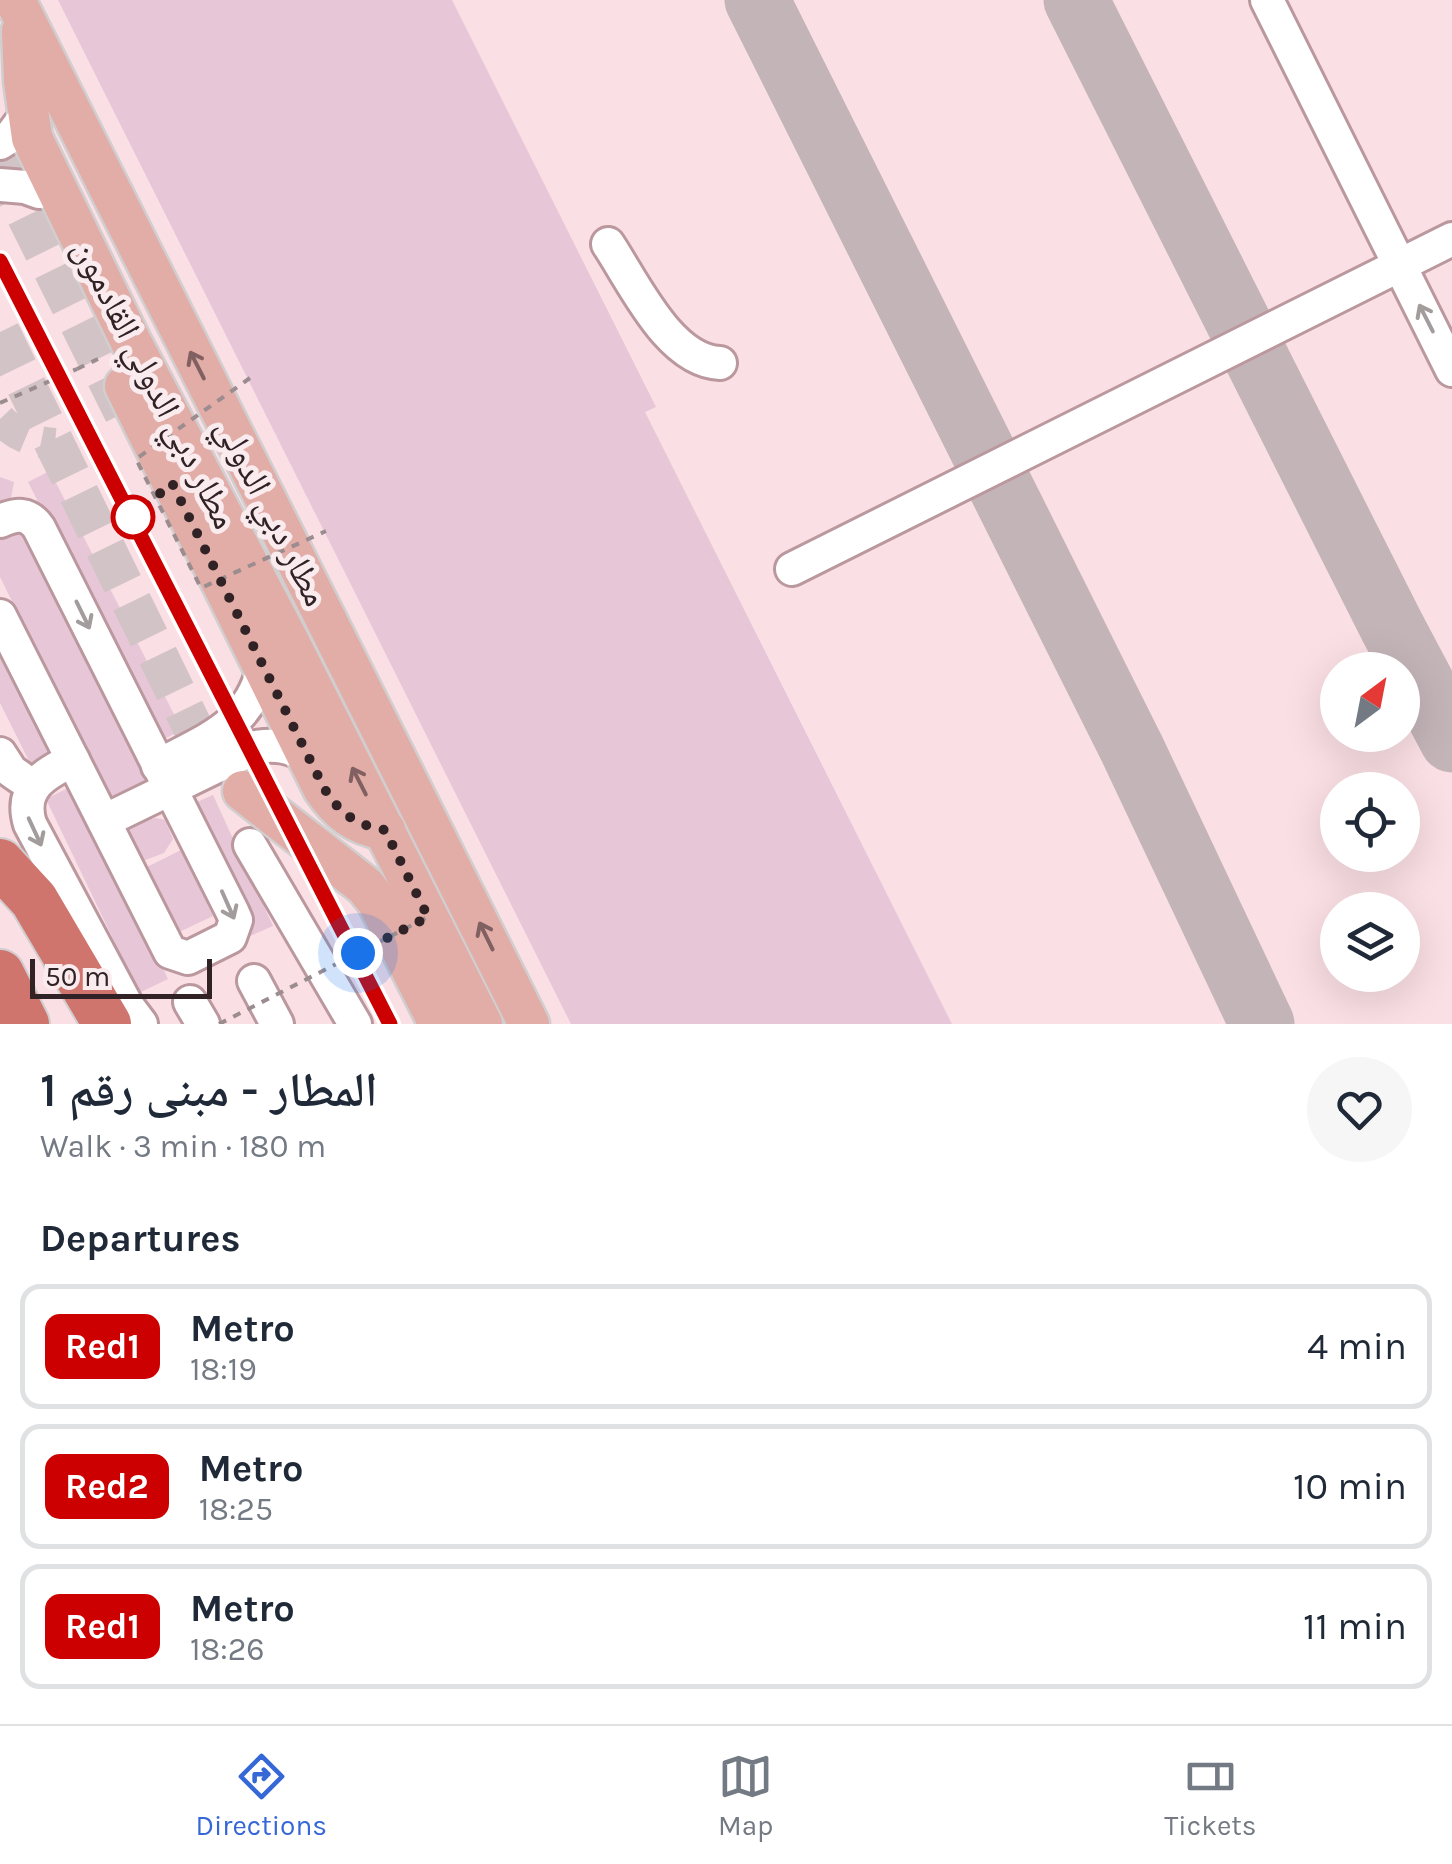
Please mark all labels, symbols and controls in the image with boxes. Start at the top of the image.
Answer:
street label: مطار دبي الدولي القادمون [58,233,246,539]
one-way arrow [1415,304,1434,334]
one-way arrow [187,351,206,381]
street label: مطار دبي الدولي [201,411,337,616]
unlabelled marker [112,496,154,538]
one-way arrow [74,599,93,629]
north arrow [1320,652,1420,752]
map controls [1320,652,1420,992]
one-way arrow [349,766,368,796]
button: locate [1320,772,1420,872]
one-way arrow [26,816,45,846]
one-way arrow [220,890,238,920]
button: layers [1320,892,1420,992]
one-way arrow [476,922,495,952]
your location [333,928,383,978]
scale bar [30,954,212,998]
text: 50 m [45,960,110,993]
button: heart [1307,1057,1412,1162]
text: المطار - مبنى رقم 1 [40,1062,378,1118]
text: Walk · 3 min · 180 m [40,1128,326,1165]
text: Departures [40,1216,240,1261]
text: Metro [190,1306,295,1351]
text: 4 min [1307,1324,1407,1369]
text: Red1 [65,1326,140,1367]
text: 18:19 [190,1351,257,1388]
text: Metro [199,1446,304,1491]
text: 10 min [1293,1464,1407,1509]
text: Red2 [65,1466,149,1507]
text: 18:25 [199,1491,273,1528]
text: Metro [190,1586,295,1631]
text: 11 min [1303,1604,1407,1649]
text: Red1 [65,1606,140,1647]
text: 18:26 [190,1631,265,1668]
tab: Directions [195,1749,327,1842]
tab: Map [718,1749,773,1842]
tab: Tickets [1164,1749,1257,1842]

